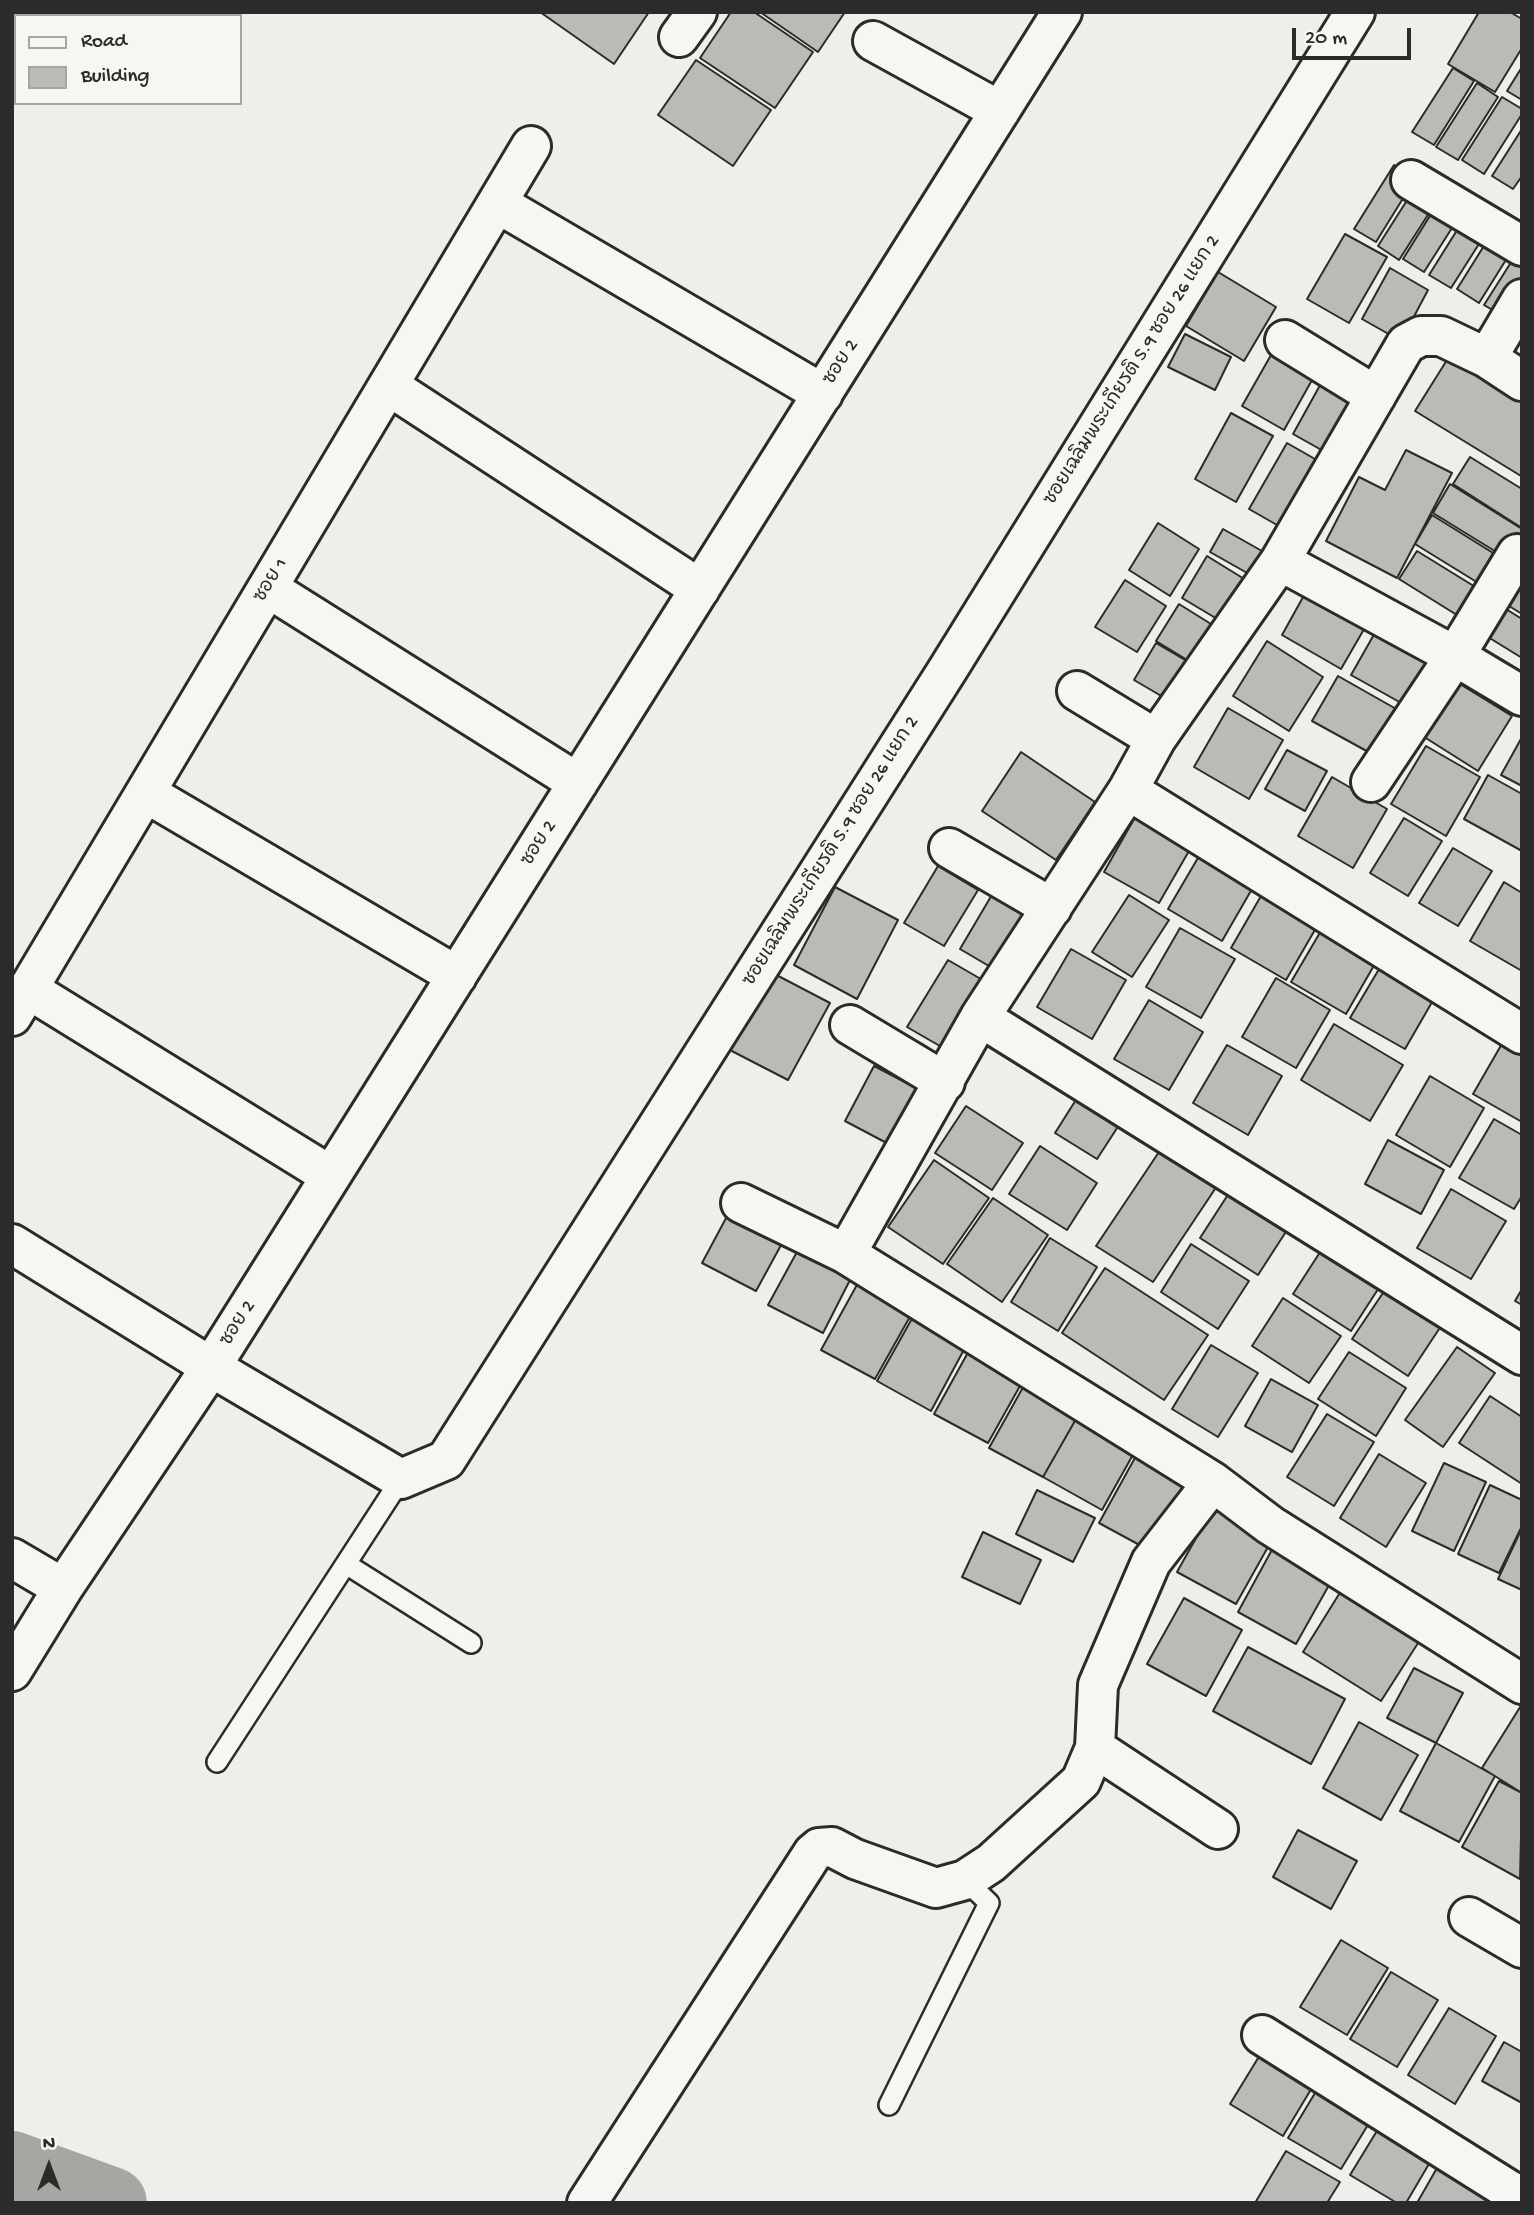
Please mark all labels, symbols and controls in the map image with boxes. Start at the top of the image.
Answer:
legend [14,14,242,105]
scale bar [1296,14,1415,58]
text: 20 m [1305,27,1347,52]
text: Road [81,30,127,55]
text: Building [81,65,150,90]
street label: ซอยเฉลิมพระเกียรติ ร.9 ซอย 26 แยก 2 [1040,232,1226,510]
street label: ซอย 2 [819,336,865,390]
street label: ซอย 1 [250,555,294,607]
street label: ซอยเฉลิมพระเกียรติ ร.9 ซอย 26 แยก 2 [739,713,925,991]
street label: ซอย 2 [517,817,563,871]
street label: ซอย 2 [216,1297,262,1351]
north arrow [14,2131,84,2201]
text: N [43,2133,55,2156]

